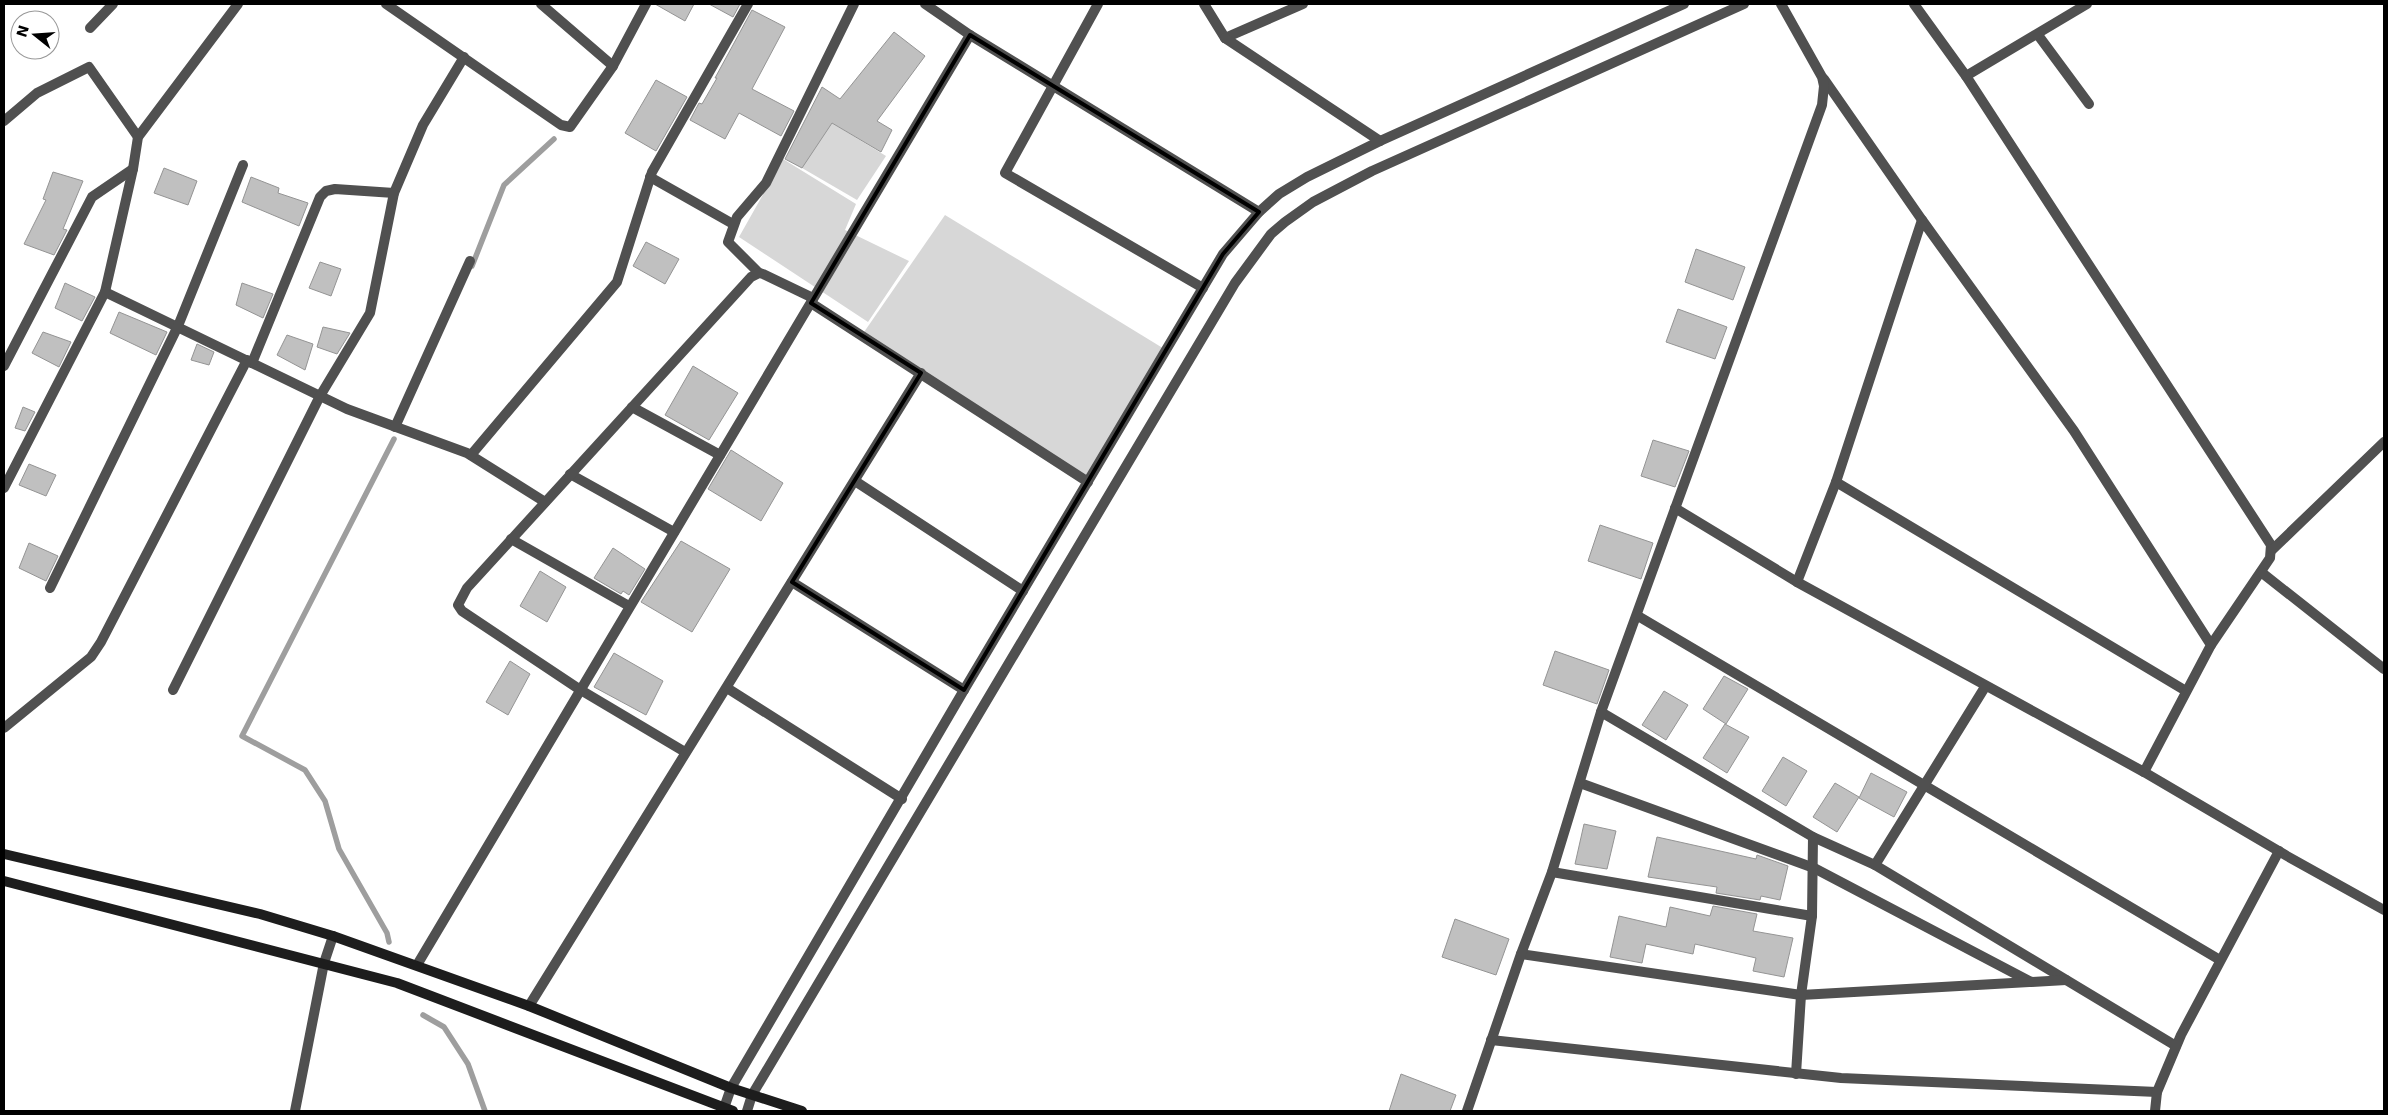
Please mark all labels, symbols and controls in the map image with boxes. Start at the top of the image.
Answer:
north arrow [10,10,60,60]
text: N [13,23,32,39]

